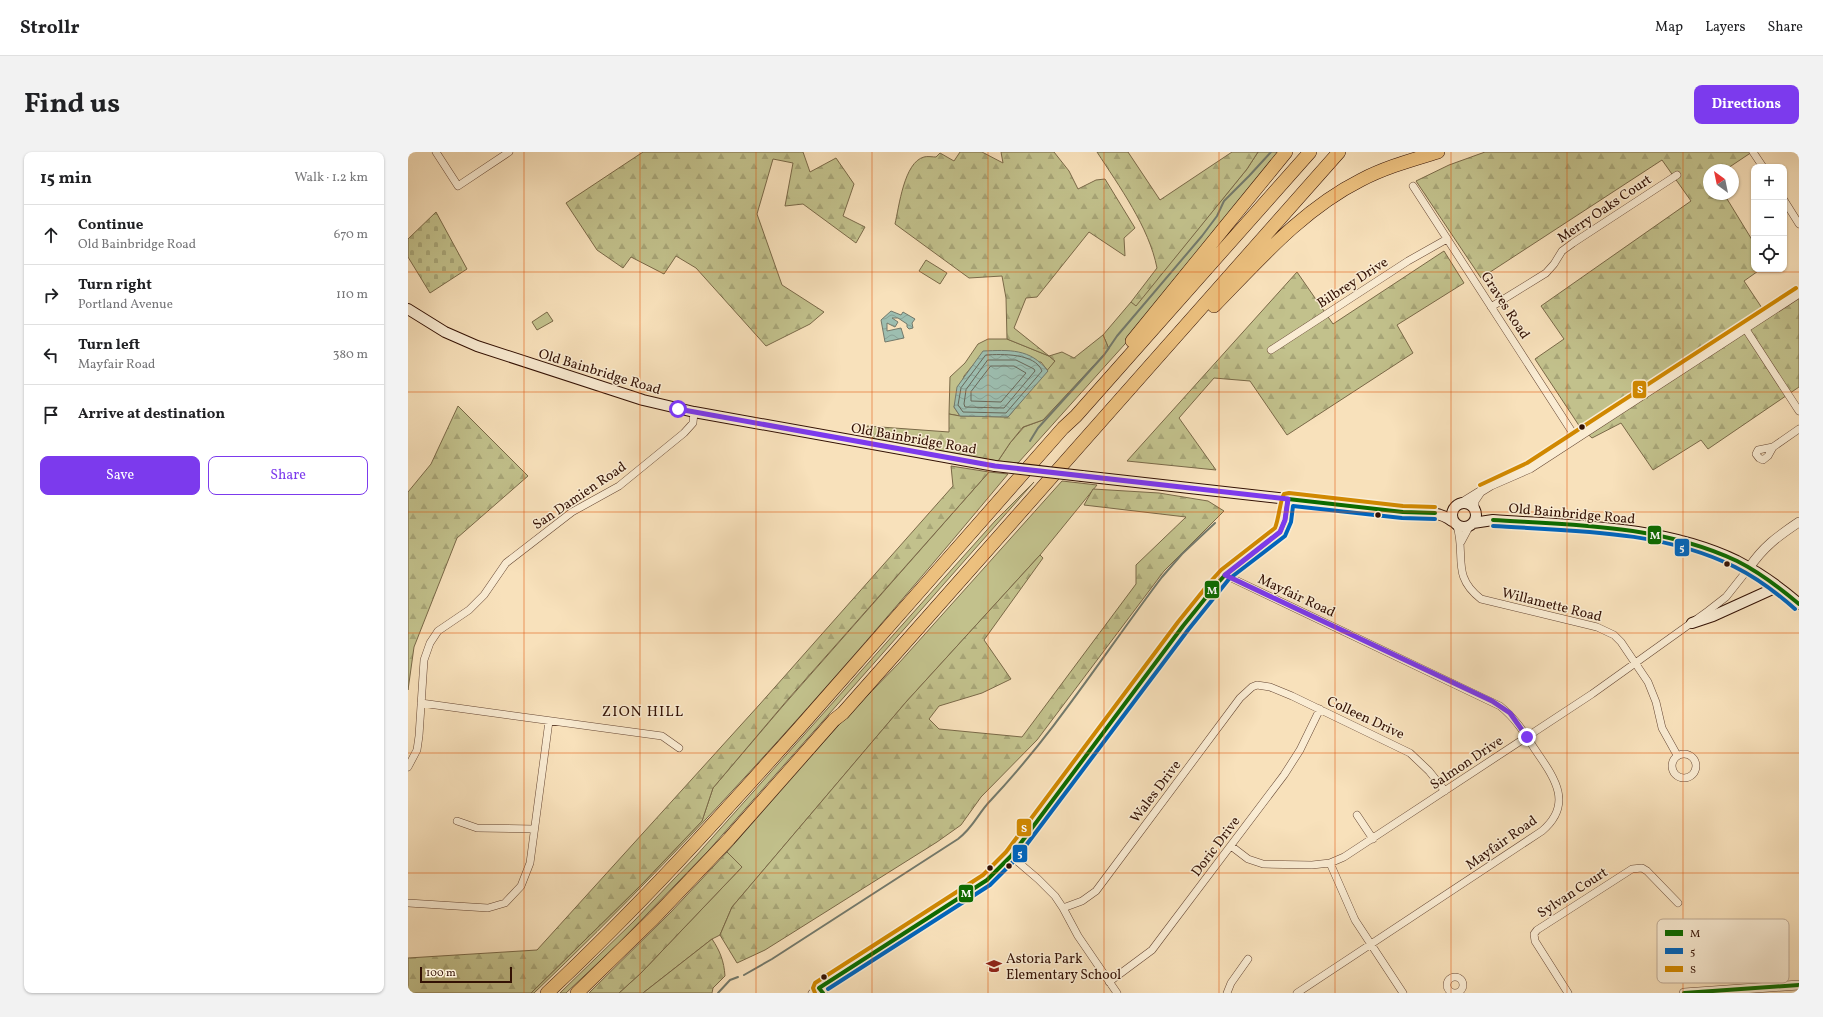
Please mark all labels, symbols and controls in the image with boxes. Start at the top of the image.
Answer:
text: Strollr [20,15,80,41]
text: Map [1655,18,1683,37]
text: Layers [1705,18,1745,37]
text: Share [1767,18,1803,37]
text: Find us [24,85,120,124]
button: Directions [1694,85,1799,124]
north arrow [1703,164,1739,200]
map controls [1751,164,1787,272]
button: + [1751,164,1787,200]
text: 15 min [40,167,92,190]
text: Walk · 1.2 km [294,169,368,187]
street label: Merry Oaks Court [1554,171,1656,248]
button: − [1751,200,1787,236]
text: Continue [78,215,143,236]
icon: ahead [40,224,62,246]
text: 670 m [334,226,368,244]
text: Old Bainbridge Road [78,236,196,254]
button: locate [1751,236,1787,272]
street label: Bilbrey Drive [1314,253,1392,313]
street label: Graves Road [1476,268,1534,343]
text: Turn right [78,275,152,296]
icon: right [40,284,62,306]
text: 110 m [336,286,368,304]
text: Portland Avenue [78,296,173,314]
text: Turn left [78,335,140,356]
icon: left [40,344,62,366]
street label: Old Bainbridge Road [536,345,663,400]
text: 380 m [333,346,368,364]
text: Mayfair Road [78,356,155,374]
line badge: S [1632,380,1647,399]
text: S [1637,383,1643,398]
route start [669,400,687,418]
icon: arrive [40,404,62,426]
text: Arrive at destination [78,404,225,425]
street label: Old Bainbridge Road [849,419,978,460]
unlabelled marker [1577,422,1587,432]
button: Save [40,456,200,495]
button: Share [208,456,368,495]
street label: San Damien Road [529,458,630,535]
street label: Old Bainbridge Road [1508,499,1636,530]
unlabelled marker [1373,510,1383,520]
line badge: M [1647,525,1662,545]
text: M [1650,529,1661,544]
line badge: 5 [1674,538,1690,557]
text: 5 [1679,541,1685,556]
unlabelled marker [1722,559,1732,569]
street label: Mayfair Road [1255,570,1338,623]
line badge: M [1204,580,1220,599]
text: M [1207,584,1218,599]
street label: Willamette Road [1499,584,1604,627]
street label: Colleen Drive [1324,692,1408,745]
district label: ZION HILL [602,702,684,723]
route end [1518,728,1536,746]
street label: Salmon Drive [1427,732,1507,795]
street label: Wales Drive [1126,756,1186,827]
street label: Mayfair Road [1462,811,1542,875]
street label: Doric Drive [1187,813,1245,881]
line badge: S [1016,818,1032,837]
text: S [1021,822,1027,837]
line badge: 5 [1012,844,1028,863]
text: 5 [1017,847,1023,862]
unlabelled marker [1004,861,1014,871]
unlabelled marker [985,863,995,873]
street label: Sylvan Court [1534,863,1612,923]
line badge: M [958,884,974,903]
text: M [961,887,972,902]
legend [1657,919,1789,983]
text: M [1690,927,1700,942]
text: 5 [1690,945,1695,960]
place label: Astoria Park Elementary School [1006,950,1121,985]
school or university icon: Astoria Park Elementary School [985,957,1003,975]
text: S [1690,963,1696,978]
scale bar [420,965,512,984]
text: 100 m [426,966,456,981]
unlabelled marker [819,972,829,982]

